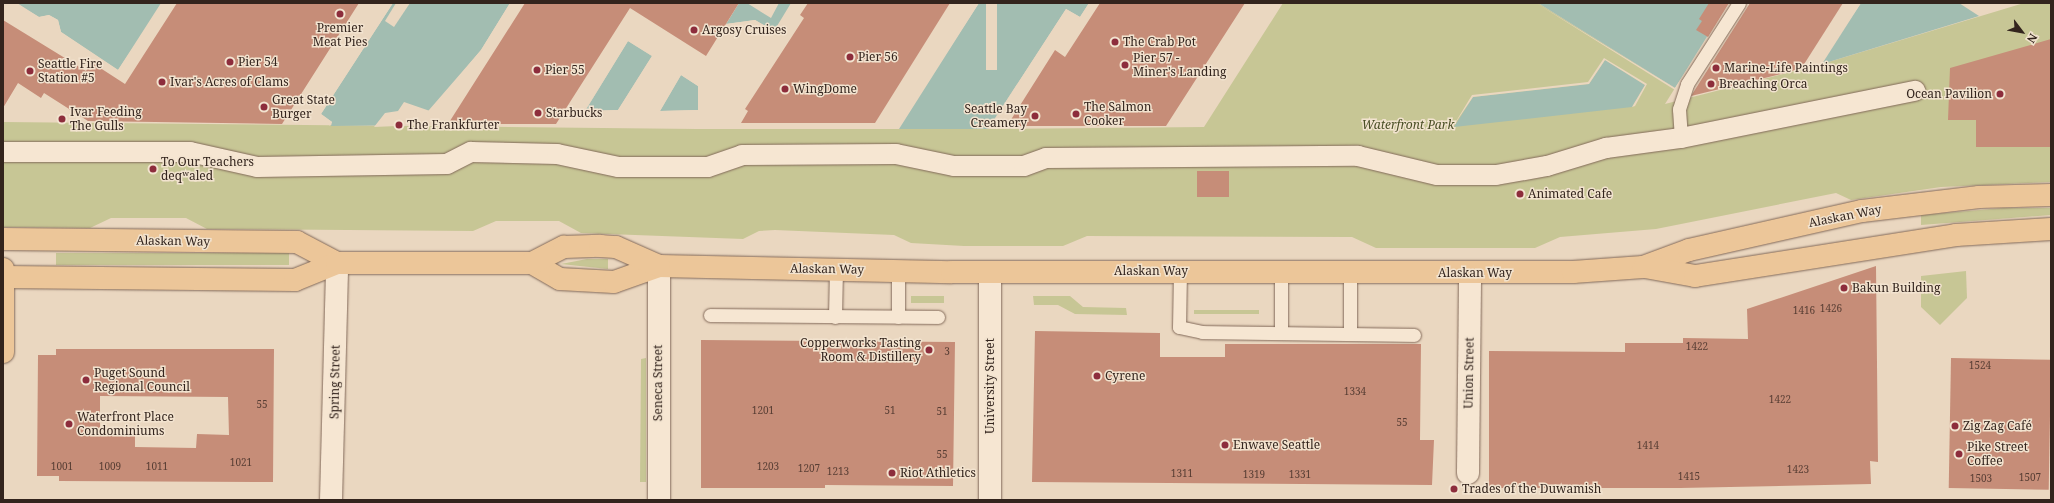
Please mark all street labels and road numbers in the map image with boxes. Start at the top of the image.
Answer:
street label: Alaskan Way [1807,202,1883,230]
street label: Alaskan Way [136,233,210,249]
street label: Alaskan Way [790,261,864,277]
street label: Alaskan Way [1114,264,1188,278]
street label: Alaskan Way [1438,266,1512,280]
street label: Union Street [1461,337,1477,409]
street label: University Street [983,338,997,434]
street label: Spring Street [327,345,343,419]
street label: Seneca Street [651,345,665,421]

